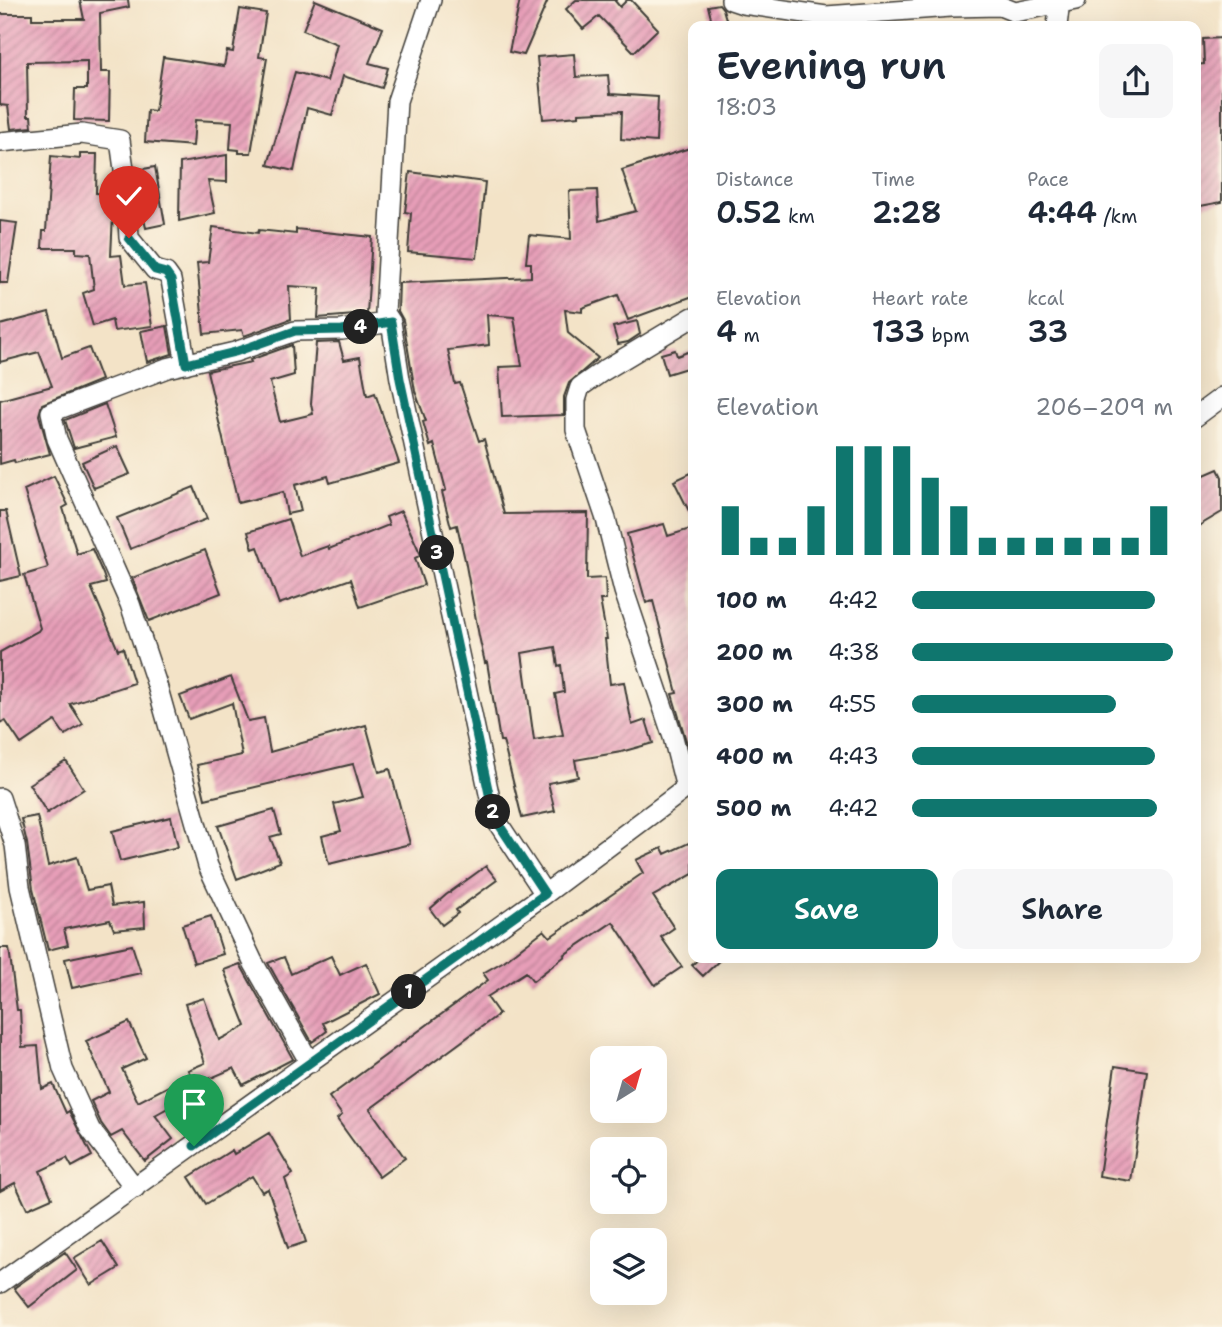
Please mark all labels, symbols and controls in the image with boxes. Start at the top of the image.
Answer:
text: Evening run [716,40,946,91]
button: share [1099,44,1173,118]
text: 18:03 [716,92,777,122]
pin [99,166,159,238]
text: Distance [716,167,794,192]
text: Time [872,167,915,192]
text: Pace [1027,167,1069,192]
icon: check [110,177,148,215]
text: 0.52 [716,192,782,233]
text: 2:28 [872,192,942,233]
text: 4:44 [1027,192,1097,233]
text: km [782,204,815,229]
text: /km [1097,204,1138,229]
text: Elevation [716,286,801,311]
text: Heart rate [872,286,968,311]
text: kcal [1027,286,1064,311]
pin: 4 [344,310,378,344]
text: 4 [716,311,737,352]
text: 133 [872,311,925,352]
text: 33 [1027,311,1068,352]
text: 4 [354,314,367,339]
text: m [737,323,760,348]
text: bpm [925,323,970,348]
text: Elevation [716,392,819,422]
text: 206–209 m [1035,392,1173,422]
pin: 3 [420,536,454,570]
text: 3 [430,540,443,565]
text: 100 m [716,585,787,615]
text: 4:42 [828,585,879,615]
text: 200 m [716,637,793,667]
text: 4:38 [828,637,880,667]
text: 300 m [716,689,793,719]
text: 4:55 [828,689,876,719]
text: 400 m [716,741,793,771]
text: 4:43 [828,741,879,771]
text: 500 m [716,793,791,823]
text: 4:42 [828,793,879,823]
pin: 2 [476,794,510,830]
text: 2 [486,799,499,824]
button: Save [716,869,938,949]
button: Share [952,869,1173,949]
pin: 1 [392,974,426,1010]
text: 1 [404,979,413,1004]
north arrow [590,1046,667,1124]
map controls [590,1046,667,1305]
pin [164,1074,224,1146]
icon: arrive [175,1085,213,1123]
button: locate [590,1137,667,1214]
button: layers [590,1228,667,1305]

